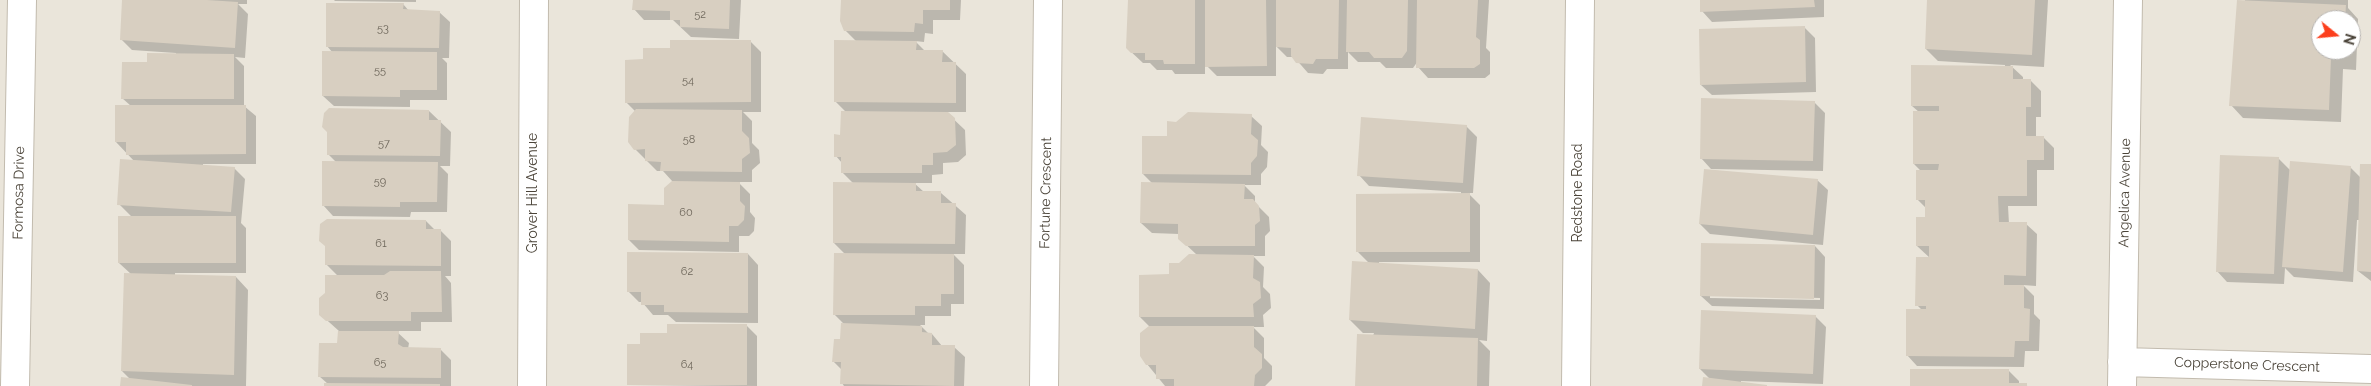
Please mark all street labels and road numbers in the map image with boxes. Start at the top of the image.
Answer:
street label: Grover Hill Avenue [525,133,541,253]
street label: Fortune Crescent [1037,137,1055,249]
street label: Angelica Avenue [2116,138,2134,248]
street label: Redstone Road [1570,143,1586,243]
street label: Formosa Drive [10,146,28,240]
street label: Copperstone Crescent [2174,354,2320,376]

